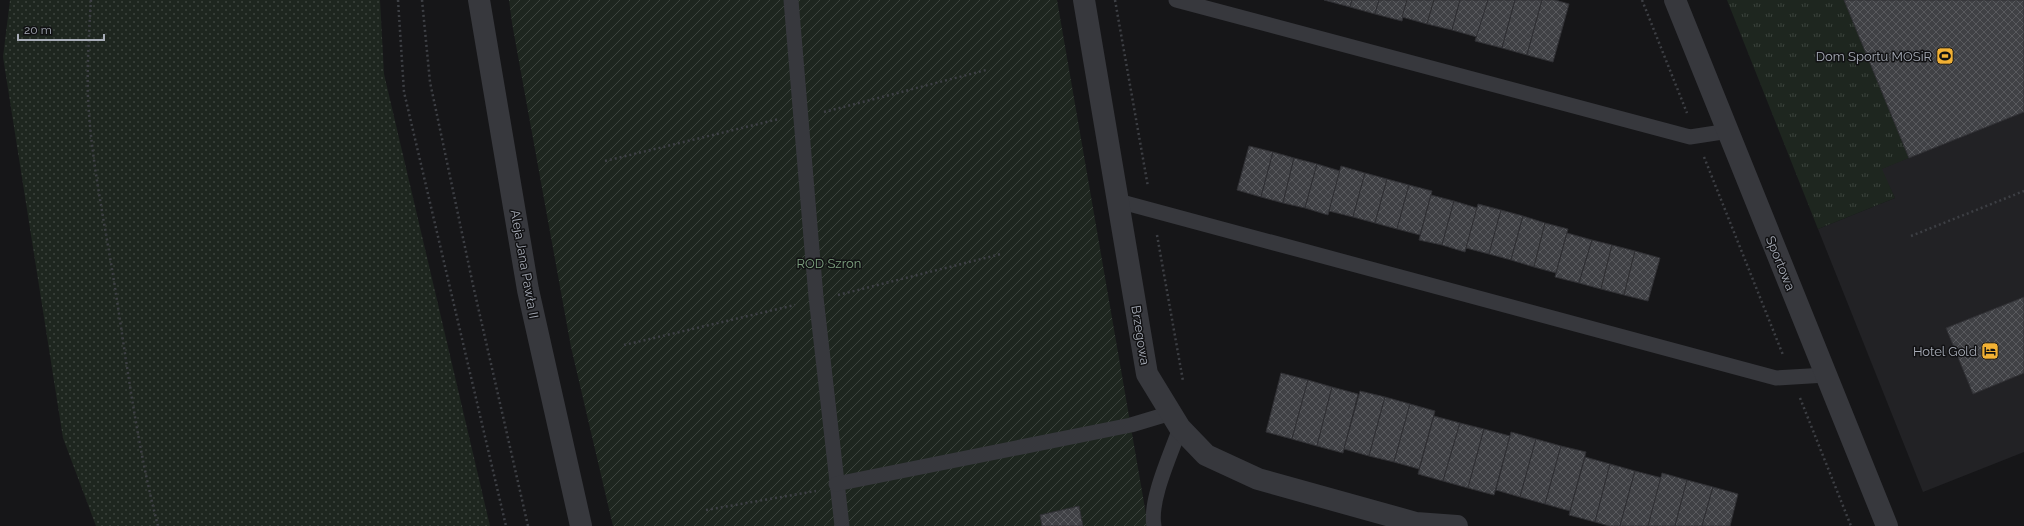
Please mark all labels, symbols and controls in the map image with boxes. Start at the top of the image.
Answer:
scale bar [18,16,104,42]
text: 20 m [24,23,52,37]
sports icon: Dom Sportu MOSiR [1935,46,1955,66]
place label: Dom Sportu MOSiR [1816,49,1932,64]
street label: Aleja Jana Pawła II [508,208,541,320]
street label: Sportowa [1763,234,1798,293]
park label: ROD Szron [797,256,861,271]
street label: Brzegowa [1128,304,1153,366]
hotel icon: Hotel Gold [1980,341,2000,361]
place label: Hotel Gold [1913,344,1977,359]

